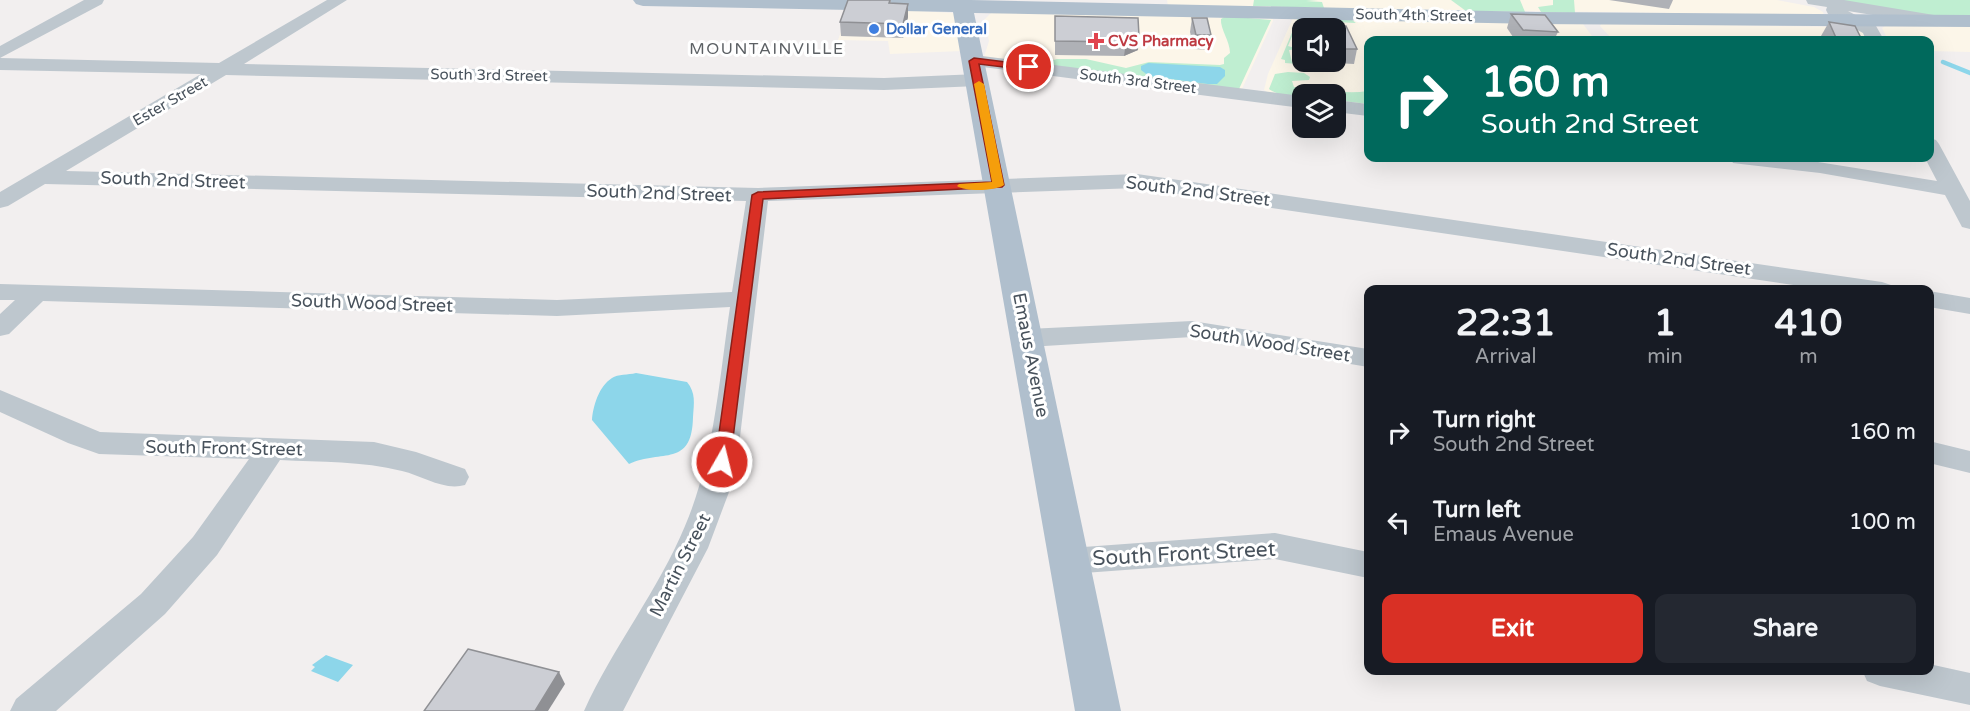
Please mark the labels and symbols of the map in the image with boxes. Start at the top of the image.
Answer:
street label: South 4th Street [1355,5,1473,25]
place label: Dollar General [886,20,987,38]
marker: Dollar General [867,22,881,36]
place label: CVS Pharmacy [1108,32,1213,51]
marker: CVS Pharmacy [1089,34,1103,48]
district label: MOUNTAINVILLE [689,39,845,59]
pin [1003,41,1054,92]
street label: South 3rd Street [430,65,548,85]
street label: South 3rd Street [1079,65,1198,97]
street label: Ester Street [129,72,211,130]
street label: South 2nd Street [100,166,246,194]
street label: South 2nd Street [1125,171,1272,211]
street label: South 2nd Street [586,179,732,207]
street label: South 2nd Street [1606,238,1753,280]
street label: South Wood Street [291,289,454,317]
street label: Emaus Avenue [1008,291,1054,419]
street label: South Wood Street [1188,319,1352,367]
position arrow [690,430,754,494]
street label: South Front Street [145,436,303,460]
street label: Martin Street [645,510,715,620]
street label: South Front Street [1092,537,1276,571]

